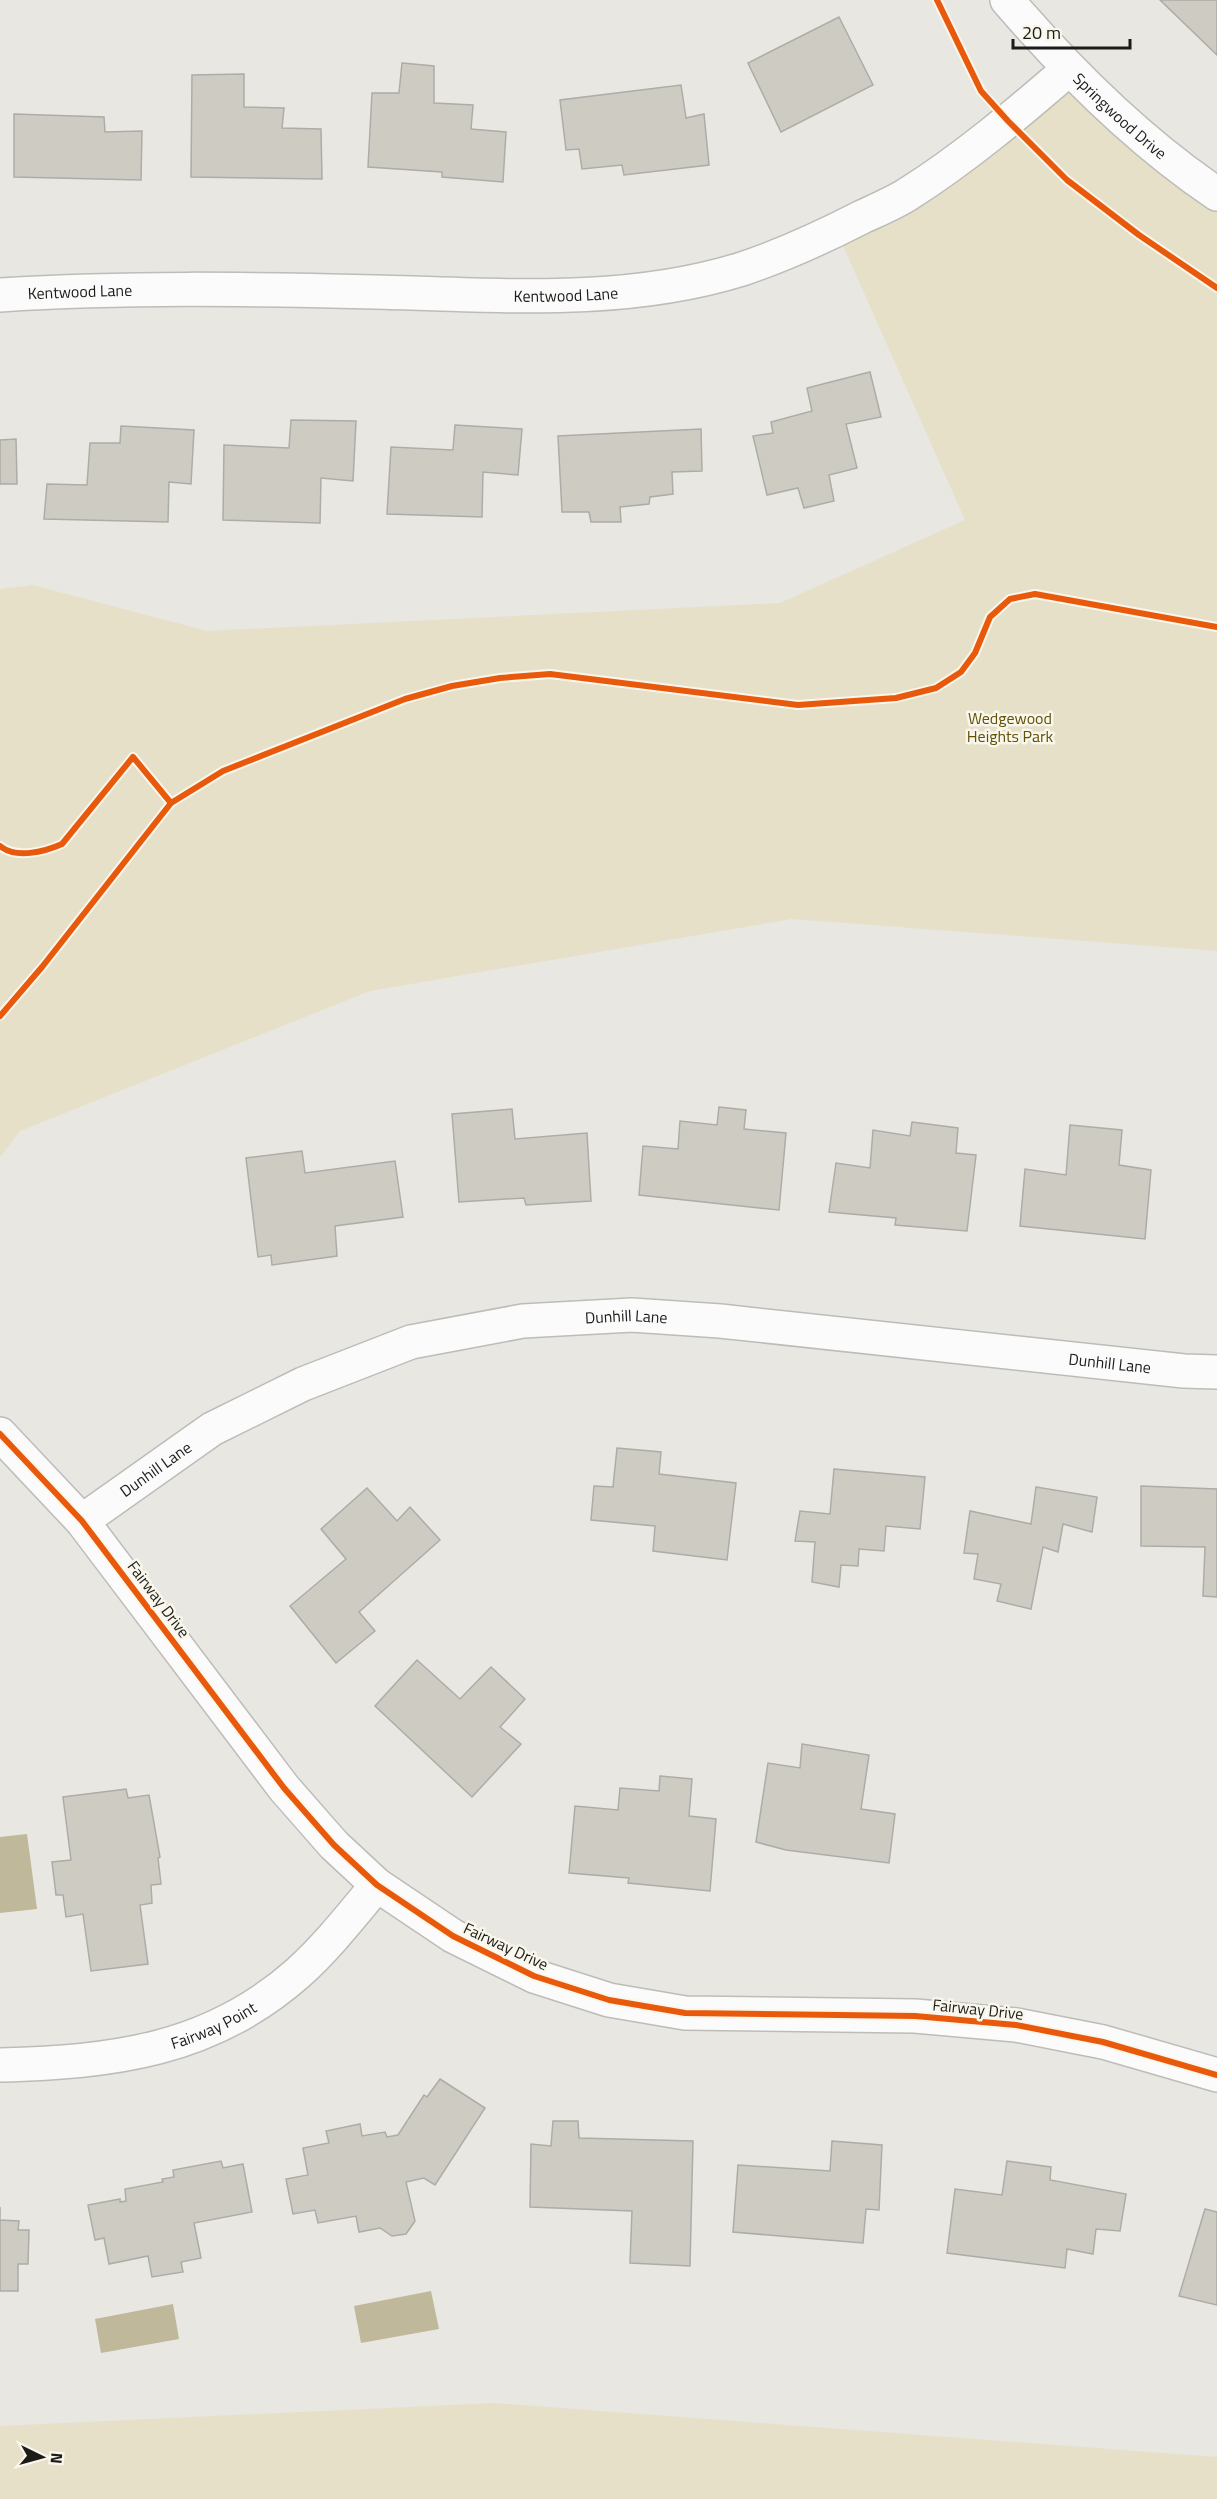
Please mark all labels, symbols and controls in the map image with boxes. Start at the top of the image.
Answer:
scale bar [1013,12,1130,50]
text: 20 m [1022,19,1061,46]
street label: Springwood Drive [1068,67,1172,165]
street label: Kentwood Lane [27,278,132,305]
street label: Kentwood Lane [513,280,619,308]
park label: Wedgewood Heights Park [967,706,1053,748]
street label: Dunhill Lane [584,1303,668,1330]
street label: Dunhill Lane [1067,1347,1152,1379]
street label: Dunhill Lane [115,1435,196,1503]
street label: Fairway Drive [122,1555,196,1643]
street label: Fairway Drive [460,1916,552,1976]
street label: Fairway Drive [931,1992,1025,2026]
street label: Fairway Point [168,1995,261,2055]
north arrow [12,2427,72,2487]
text: N [45,2452,69,2465]

